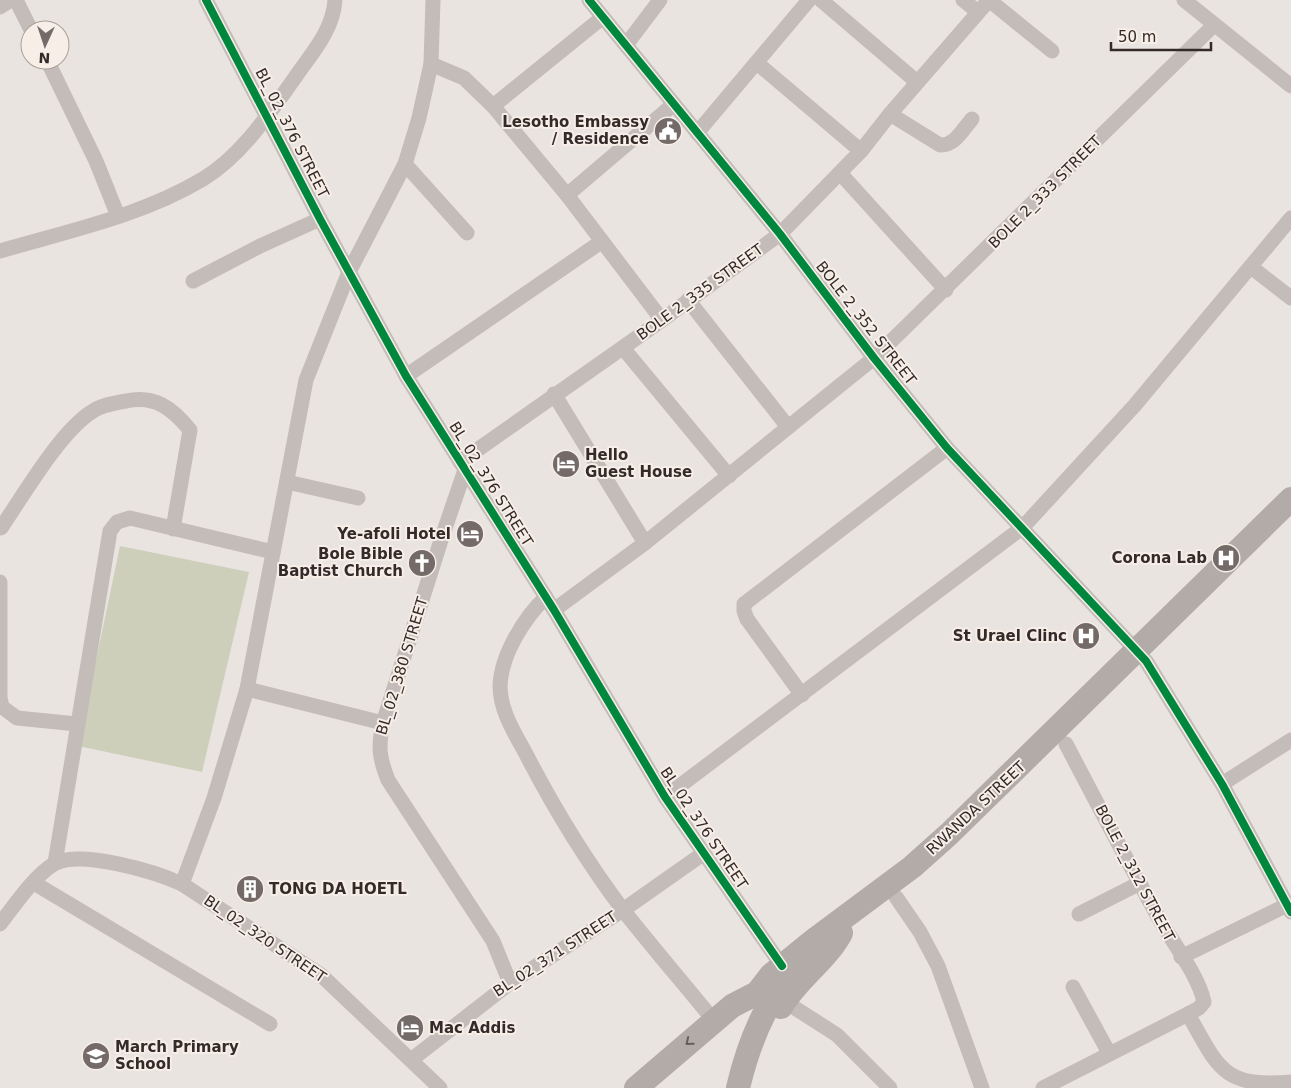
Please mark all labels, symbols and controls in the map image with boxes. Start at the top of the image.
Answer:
north arrow [20,20,70,70]
scale bar [1111,20,1211,52]
text: 50 m [1118,28,1156,46]
text: N [38,50,51,66]
street label: BL_02_376 STREET [251,65,333,202]
place label: Lesotho Embassy / Residence [502,113,649,148]
public building icon: Lesotho Embassy / Residence [653,116,683,146]
street label: BOLE 2_333 STREET [985,131,1106,253]
street label: BOLE 2_335 STREET [633,240,768,345]
street label: BOLE 2_352 STREET [811,258,920,390]
street label: BL_02_376 STREET [445,418,537,551]
place label: Hello Guest House [585,446,692,481]
hotel icon: Hello Guest House [551,449,581,479]
hotel icon: Ye-afoli Hotel [455,519,485,549]
place label: Ye-afoli Hotel [336,525,451,543]
hospital icon: Corona Lab [1211,543,1241,573]
place label: Bole Bible Baptist Church [278,545,403,580]
church icon: Bole Bible Baptist Church [407,548,437,578]
place label: Corona Lab [1112,549,1207,567]
street label: BL_02_380 STREET [372,594,433,737]
hospital icon: St Urael Clinc [1071,621,1101,651]
place label: St Urael Clinc [953,627,1067,645]
street label: RWANDA STREET [923,757,1030,859]
street label: BL_02_376 STREET [656,764,752,894]
street label: BOLE 2_312 STREET [1090,802,1179,946]
building icon: TONG DA HOETL [235,874,265,904]
place label: TONG DA HOETL [269,880,407,898]
street label: BL_02_320 STREET [200,891,330,988]
street label: BL_02_371 STREET [490,907,621,1001]
hotel icon: Mac Addis [395,1013,425,1043]
place label: Mac Addis [429,1019,515,1037]
one-way arrow [686,1036,695,1044]
place label: March Primary School [115,1038,239,1073]
school or university icon: March Primary School [81,1041,111,1071]

